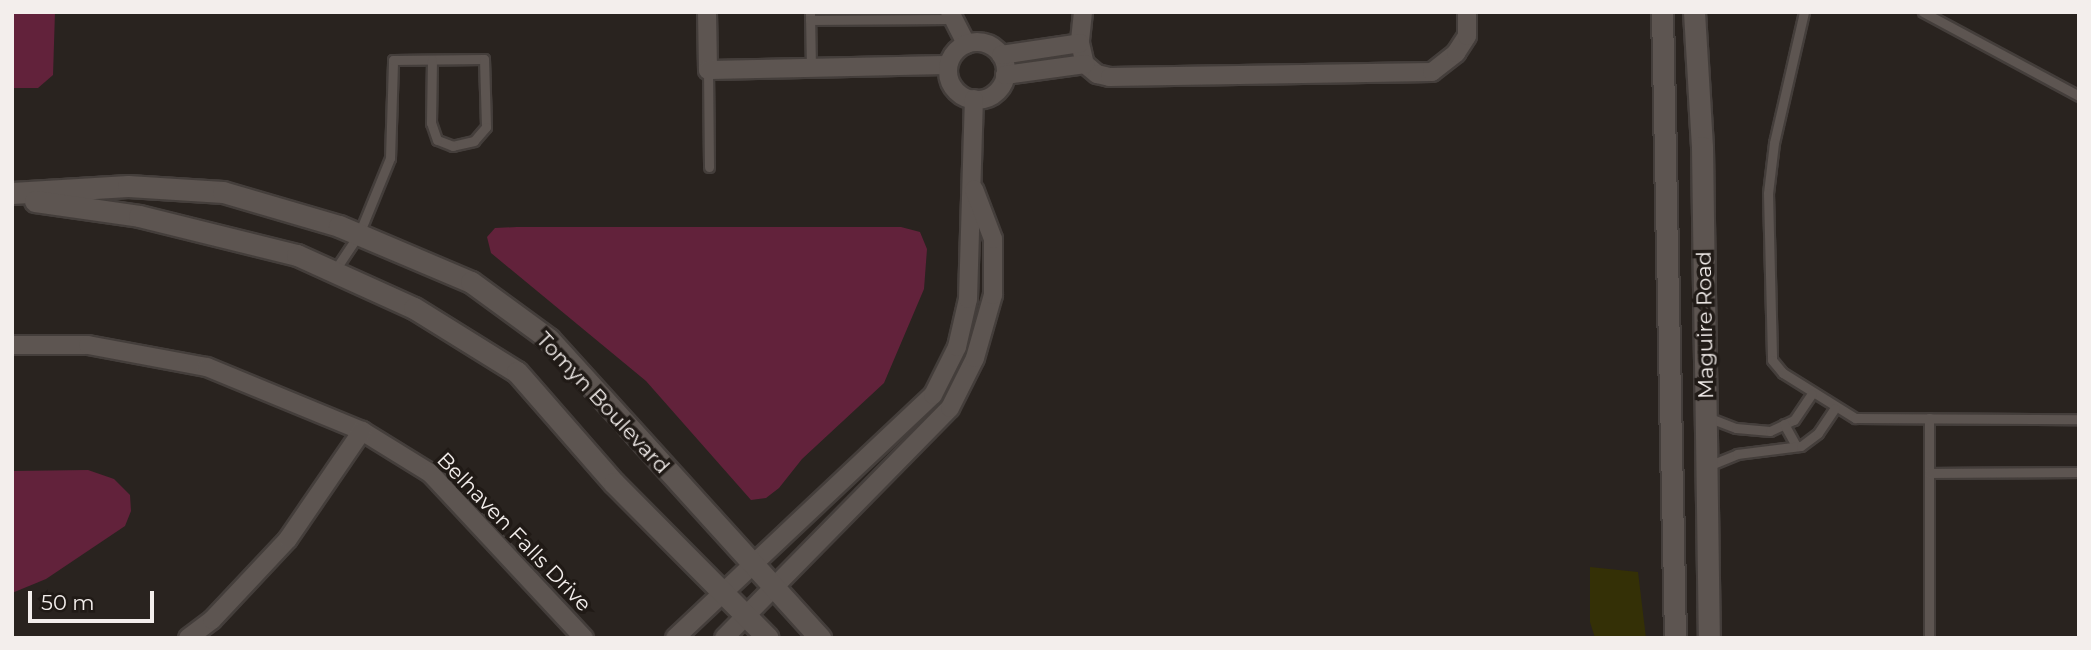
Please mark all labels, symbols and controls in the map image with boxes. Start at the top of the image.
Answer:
street label: Maguire Road [1691,251,1719,399]
street label: Tomyn Boulevard [531,327,675,479]
street label: Belhaven Falls Drive [432,447,596,617]
scale bar [32,576,158,620]
text: 50 m [41,590,95,615]

